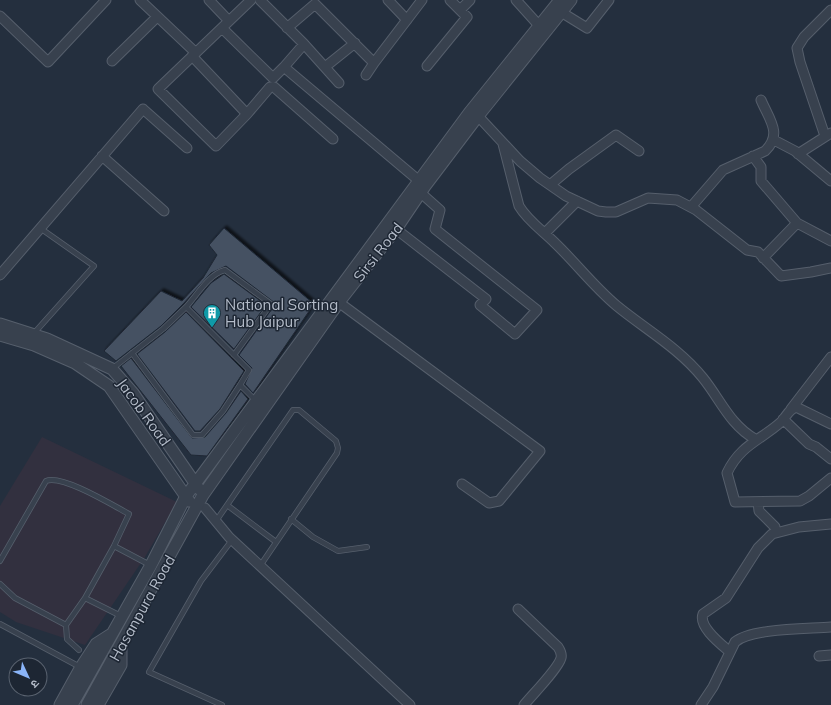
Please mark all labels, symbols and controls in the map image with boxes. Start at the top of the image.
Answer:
street label: Sirsi Road [349,219,407,285]
place label: National Sorting Hub Jaipur [225,295,338,331]
building icon: National Sorting Hub Jaipur [202,303,222,328]
street label: Jacob Road [113,374,175,450]
street label: Hasanpura Road [105,552,179,664]
north arrow [8,657,48,697]
text: उ [28,677,42,692]

